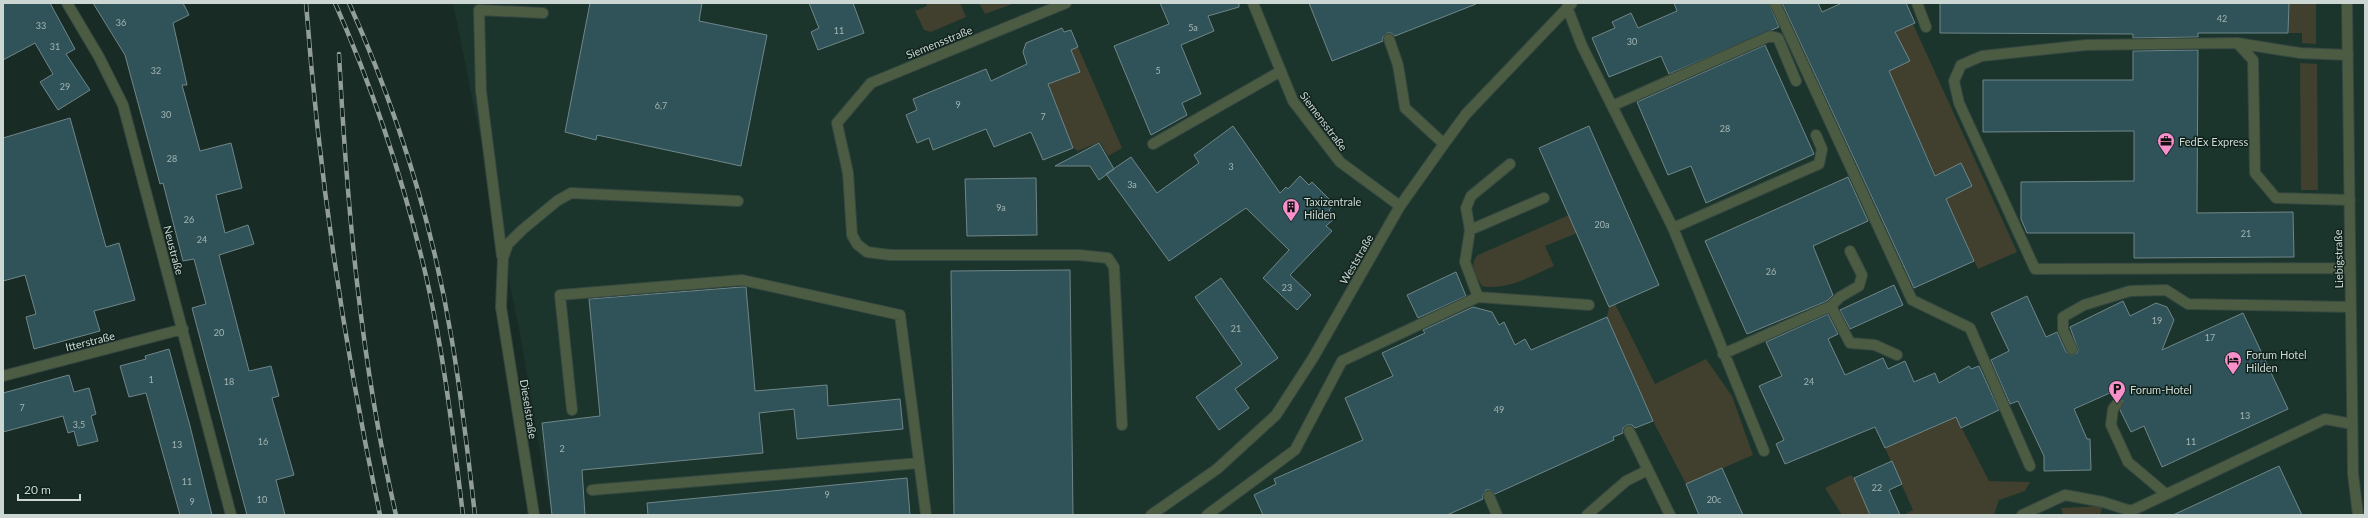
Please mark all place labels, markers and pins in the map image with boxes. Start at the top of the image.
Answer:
office icon: FedEx Express [2156,131,2176,156]
place label: FedEx Express [2179,135,2249,148]
place label: Taxizentrale Hilden [1304,195,1361,221]
building icon: Taxizentrale Hilden [1281,197,1301,222]
place label: Forum Hotel Hilden [2246,348,2307,374]
hotel icon: Forum Hotel Hilden [2223,350,2243,375]
parking icon: Forum-Hotel [2107,379,2127,404]
place label: Forum-Hotel [2130,383,2192,396]

